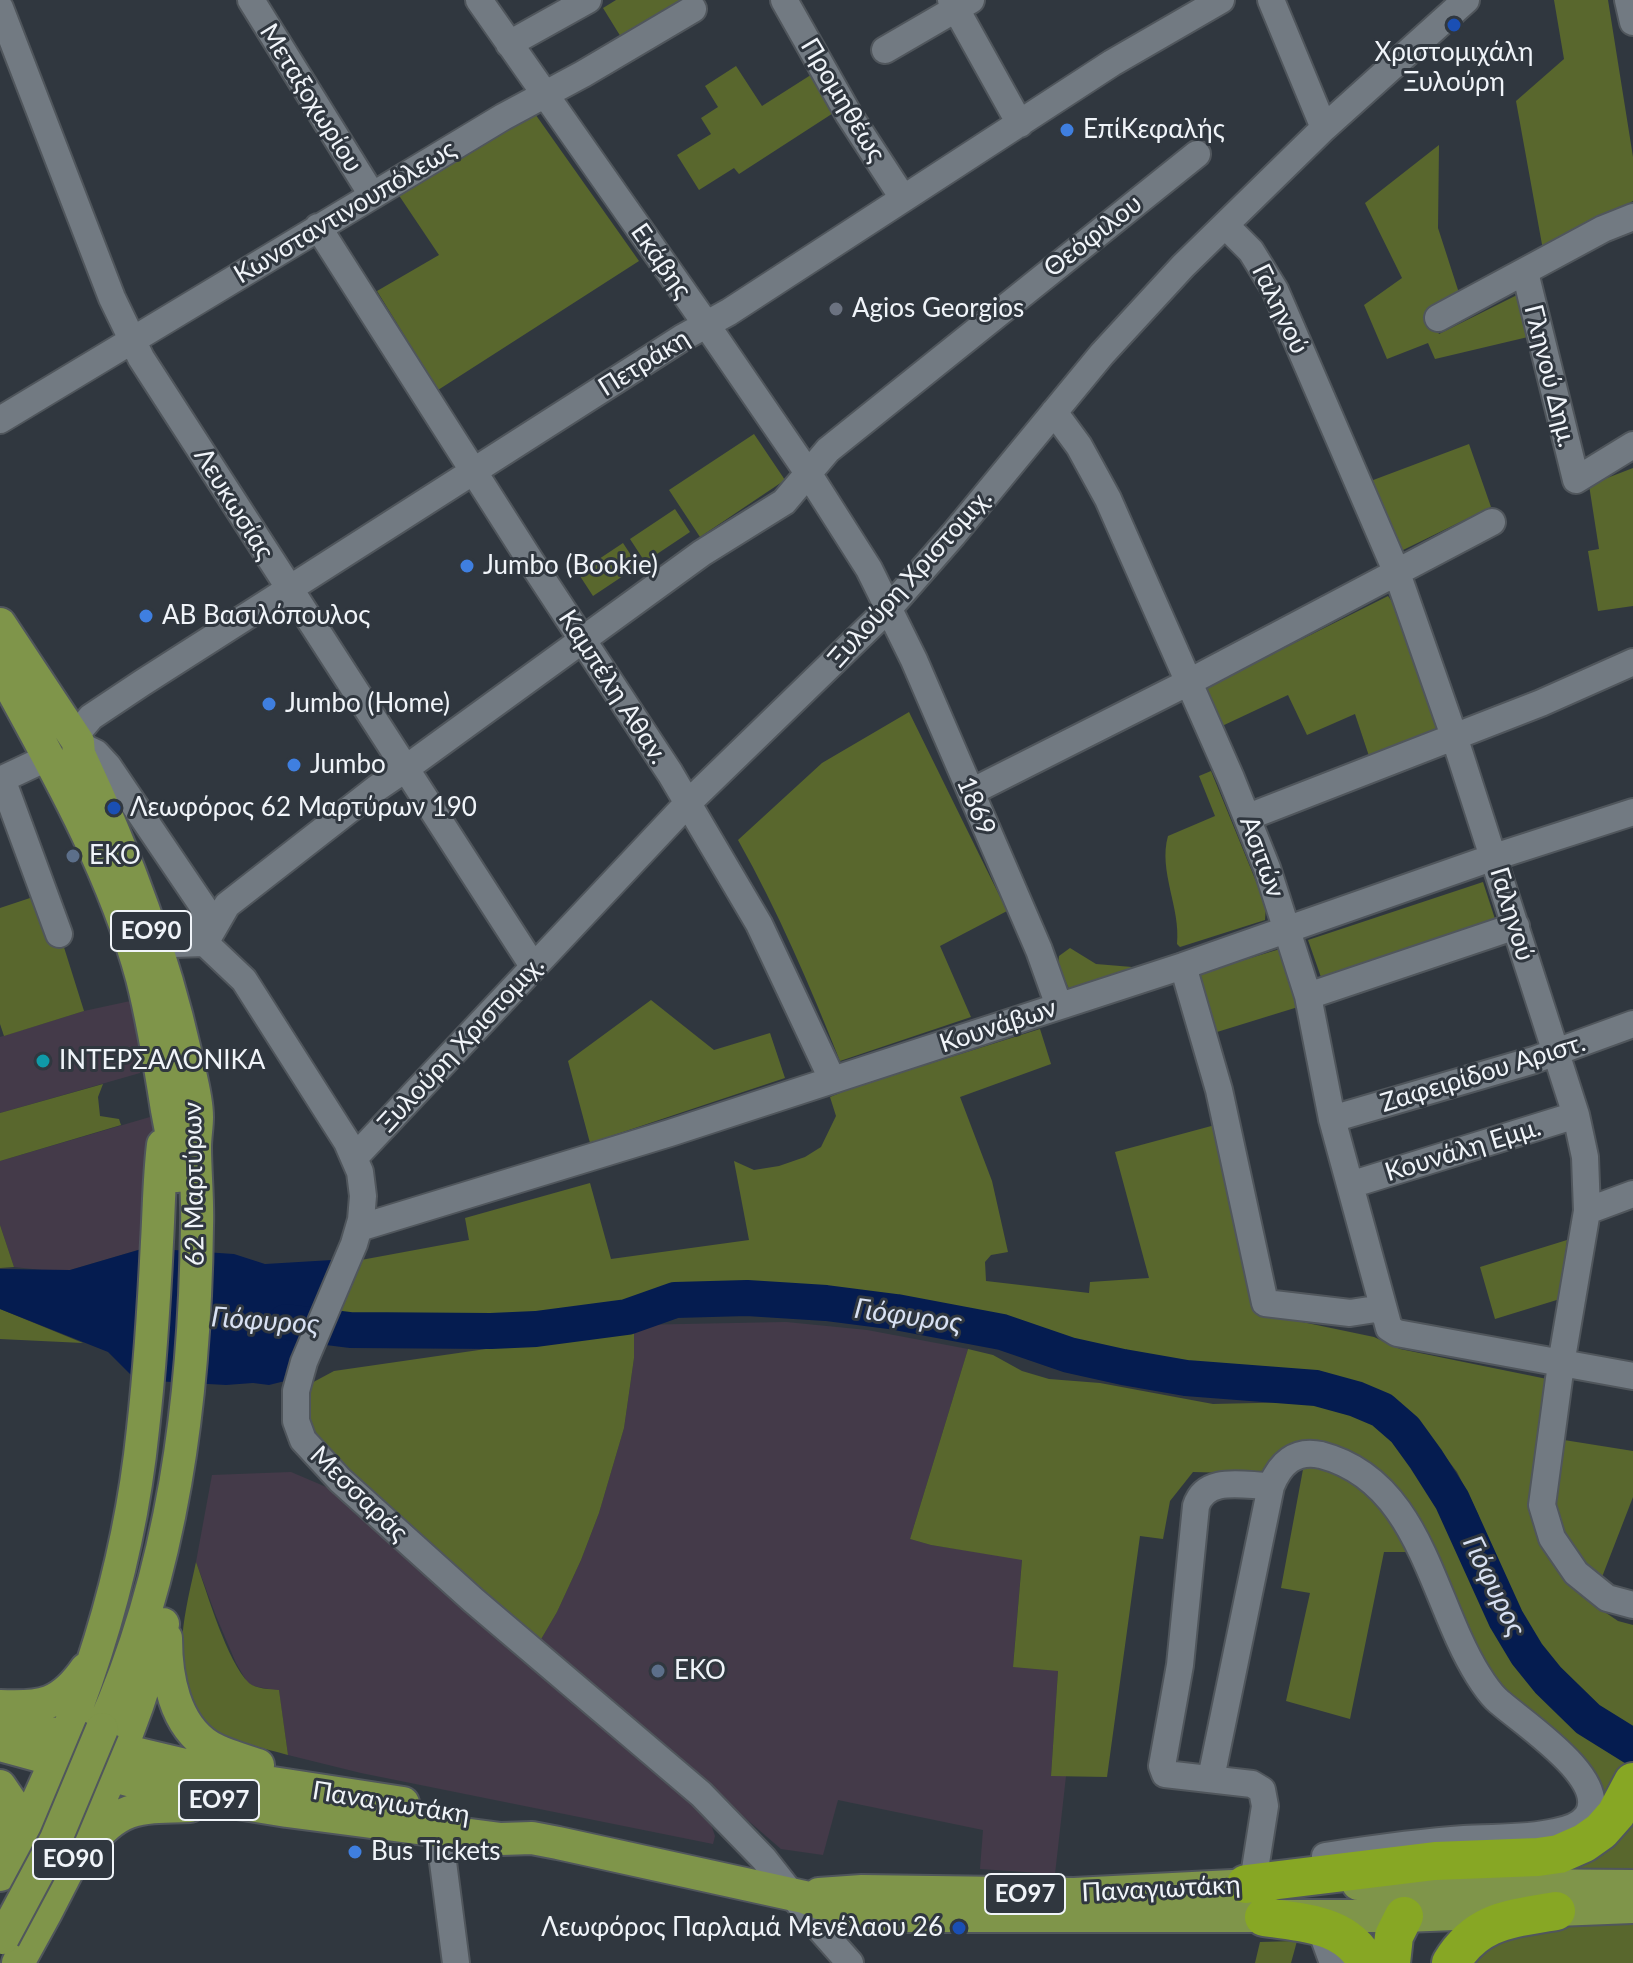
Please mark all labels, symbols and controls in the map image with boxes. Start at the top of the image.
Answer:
marker: Χριστομιχάλη Ξυλούρη [1445,16,1463,34]
street label: Μεταξοχωρίου [253,18,369,178]
street label: Προμηθέως [794,33,892,167]
place label: Χριστομιχάλη Ξυλούρη [1375,37,1533,98]
place label: ΕπίΚεφαλής [1083,114,1225,146]
marker: ΕπίΚεφαλής [1058,121,1076,139]
street label: Κωνσταντινουπόλεως [228,133,462,291]
street label: Θεόφιλου [1038,188,1148,284]
street label: Εκάβης [624,218,698,304]
street label: Γαληνού [1245,259,1315,359]
place label: Agios Georgios [852,293,1024,325]
marker: Agios Georgios [827,300,845,318]
street label: Γληνού Δημ. [1517,302,1583,450]
street label: Πετράκη [593,323,695,403]
street label: Λευκωσίας [187,442,281,566]
street label: Ξυλούρη Χριστομιχ. [822,482,998,674]
place label: Jumbo (Bookie) [483,550,658,582]
marker: Jumbo (Bookie) [458,557,476,575]
place label: ΑΒ Βασιλόπουλος [162,600,370,632]
street label: Καμπέλη Αθαν. [552,604,674,770]
marker: ΑΒ Βασιλόπουλος [137,607,155,625]
place label: Jumbo (Home) [285,688,450,720]
marker: Jumbo (Home) [260,695,278,713]
place label: Jumbo [310,749,386,781]
marker: Jumbo [285,756,303,774]
street label: 1869 [950,772,1002,840]
place label: Λεωφόρος 62 Μαρτύρων 190 [130,792,477,824]
marker: Λεωφόρος 62 Μαρτύρων 190 [105,799,123,817]
street label: Ασιτών [1233,812,1291,902]
place label: EKO [89,840,141,872]
marker: EKO [64,847,82,865]
street label: Γαληνού [1483,864,1541,964]
road number: ΕΟ90 [111,911,191,951]
street label: Ξυλούρη Χριστομιχ. [371,949,551,1139]
street label: Κουνάβων [935,992,1061,1060]
street label: Ζαφειρίδου Αριστ. [1377,1027,1589,1119]
place label: ΙΝΤΕΡΣΑΛΟΝΙΚΑ [59,1045,265,1077]
marker: ΙΝΤΕΡΣΑΛΟΝΙΚΑ [34,1052,52,1070]
street label: 62 Μαρτύρων [177,1102,211,1266]
street label: Κουνάλη Εμμ. [1381,1111,1545,1189]
water label: Γιόφυρος [852,1292,964,1340]
water label: Γιόφυρος [210,1300,320,1342]
street label: Μεσσαράς [304,1440,414,1548]
water label: Γιόφυρος [1455,1530,1533,1642]
place label: ΕΚΟ [674,1655,726,1687]
marker: ΕΚΟ [649,1662,667,1680]
street label: Παναγιωτάκη [310,1775,472,1831]
road number: ΕΟ97 [179,1780,259,1820]
place label: Bus Tickets [371,1836,501,1868]
road number: ΕΟ90 [33,1839,113,1879]
marker: Bus Tickets [346,1843,364,1861]
street label: Παναγιωτάκη [1081,1869,1241,1909]
road number: ΕΟ97 [985,1874,1065,1914]
place label: Λεωφόρος Παρλαμά Μενέλαου 26 [541,1912,943,1944]
marker: Λεωφόρος Παρλαμά Μενέλαου 26 [950,1919,968,1937]

